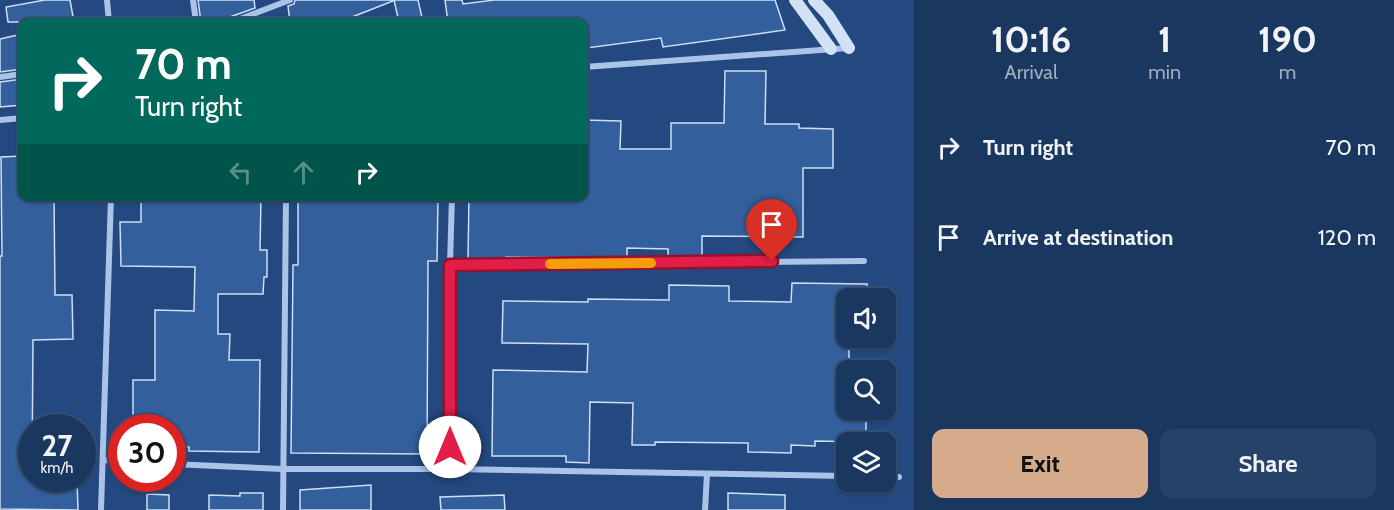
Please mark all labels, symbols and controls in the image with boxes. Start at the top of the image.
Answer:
text: 10:16 [991,17,1071,61]
text: 1 [1158,17,1171,61]
text: 190 [1258,17,1317,61]
text: 70 m [135,38,232,90]
icon: right [36,42,114,120]
text: Arrival [1004,60,1058,84]
text: min [1148,60,1181,84]
text: m [1279,60,1296,84]
text: Turn right [135,90,242,123]
icon: right [932,131,965,164]
text: Turn right [983,134,1073,161]
text: 70 m [1326,134,1376,161]
icon: left [224,156,257,189]
icon: ahead [287,156,320,189]
icon: right [350,156,383,189]
pin [746,199,797,261]
icon: arrive [755,208,788,241]
icon: arrive [932,221,965,254]
text: Arrive at destination [983,224,1173,251]
text: 120 m [1318,224,1376,251]
map controls [836,288,896,492]
button: sound [836,288,896,348]
button: search [836,360,896,420]
speed limit sign: 30 [108,414,186,492]
position arrow [418,415,482,479]
text: 27 [41,427,73,464]
button: Exit [932,429,1148,498]
button: Share [1160,429,1376,498]
button: layers [836,432,896,492]
text: km/h [41,459,73,477]

